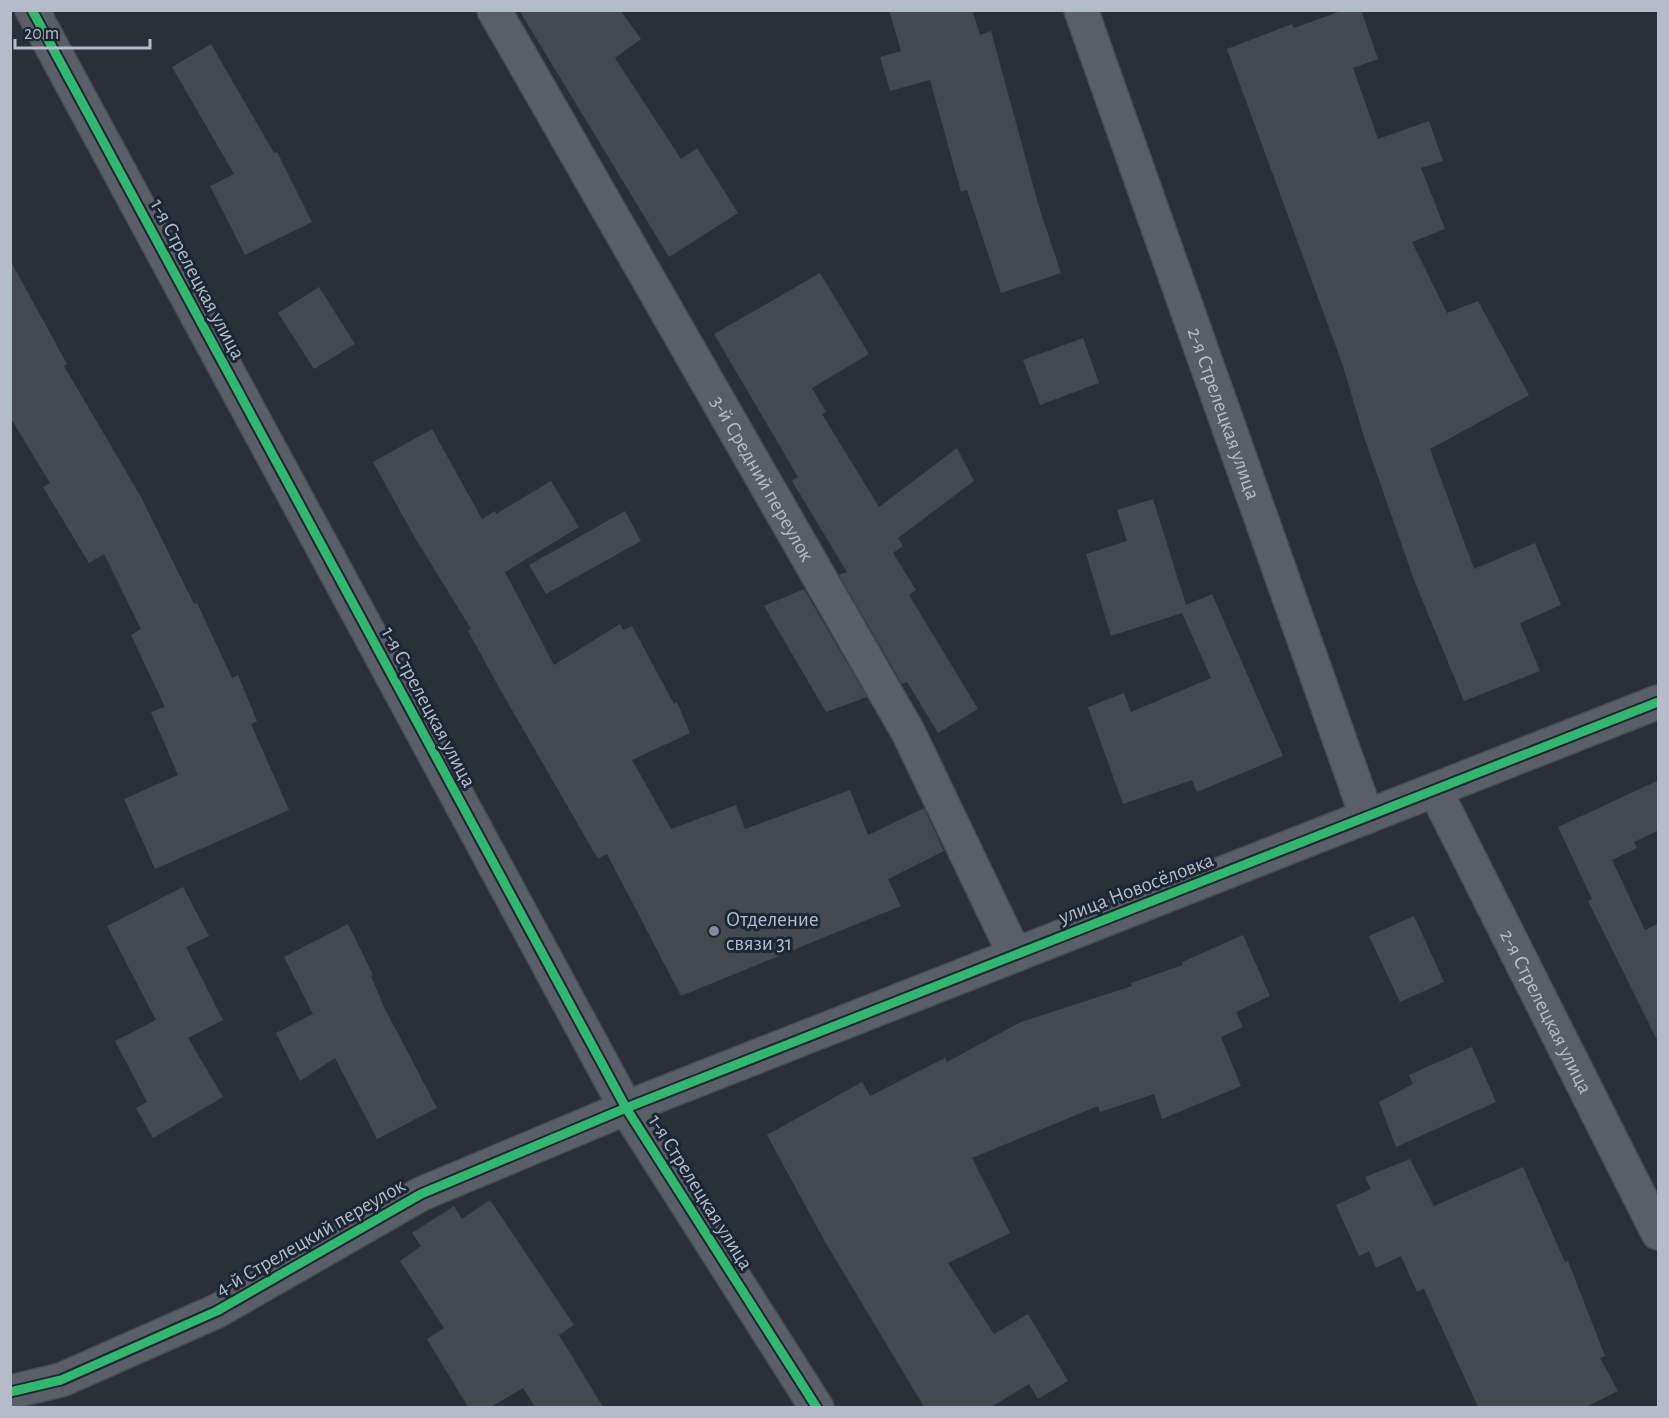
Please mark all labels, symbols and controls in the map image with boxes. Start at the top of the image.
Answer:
scale bar [15,12,150,50]
text: 20 m [24,25,59,43]
street label: 1-я Стрелецкая улица [146,196,249,363]
street label: 2-я Стрелецкая улица [1183,325,1264,503]
street label: 3-й Средний переулок [706,392,818,566]
street label: 1-я Стрелецкая улица [377,624,480,791]
street label: улица Новосёловка [1055,849,1217,928]
place label: Отделение связи 31 [726,909,819,954]
marker: Отделение связи 31 [707,924,721,938]
street label: 2-я Стрелецкая улица [1496,926,1596,1098]
street label: 1-я Стрелецкая улица [644,1111,757,1274]
street label: 4-й Стрелецкий переулок [212,1174,409,1300]

